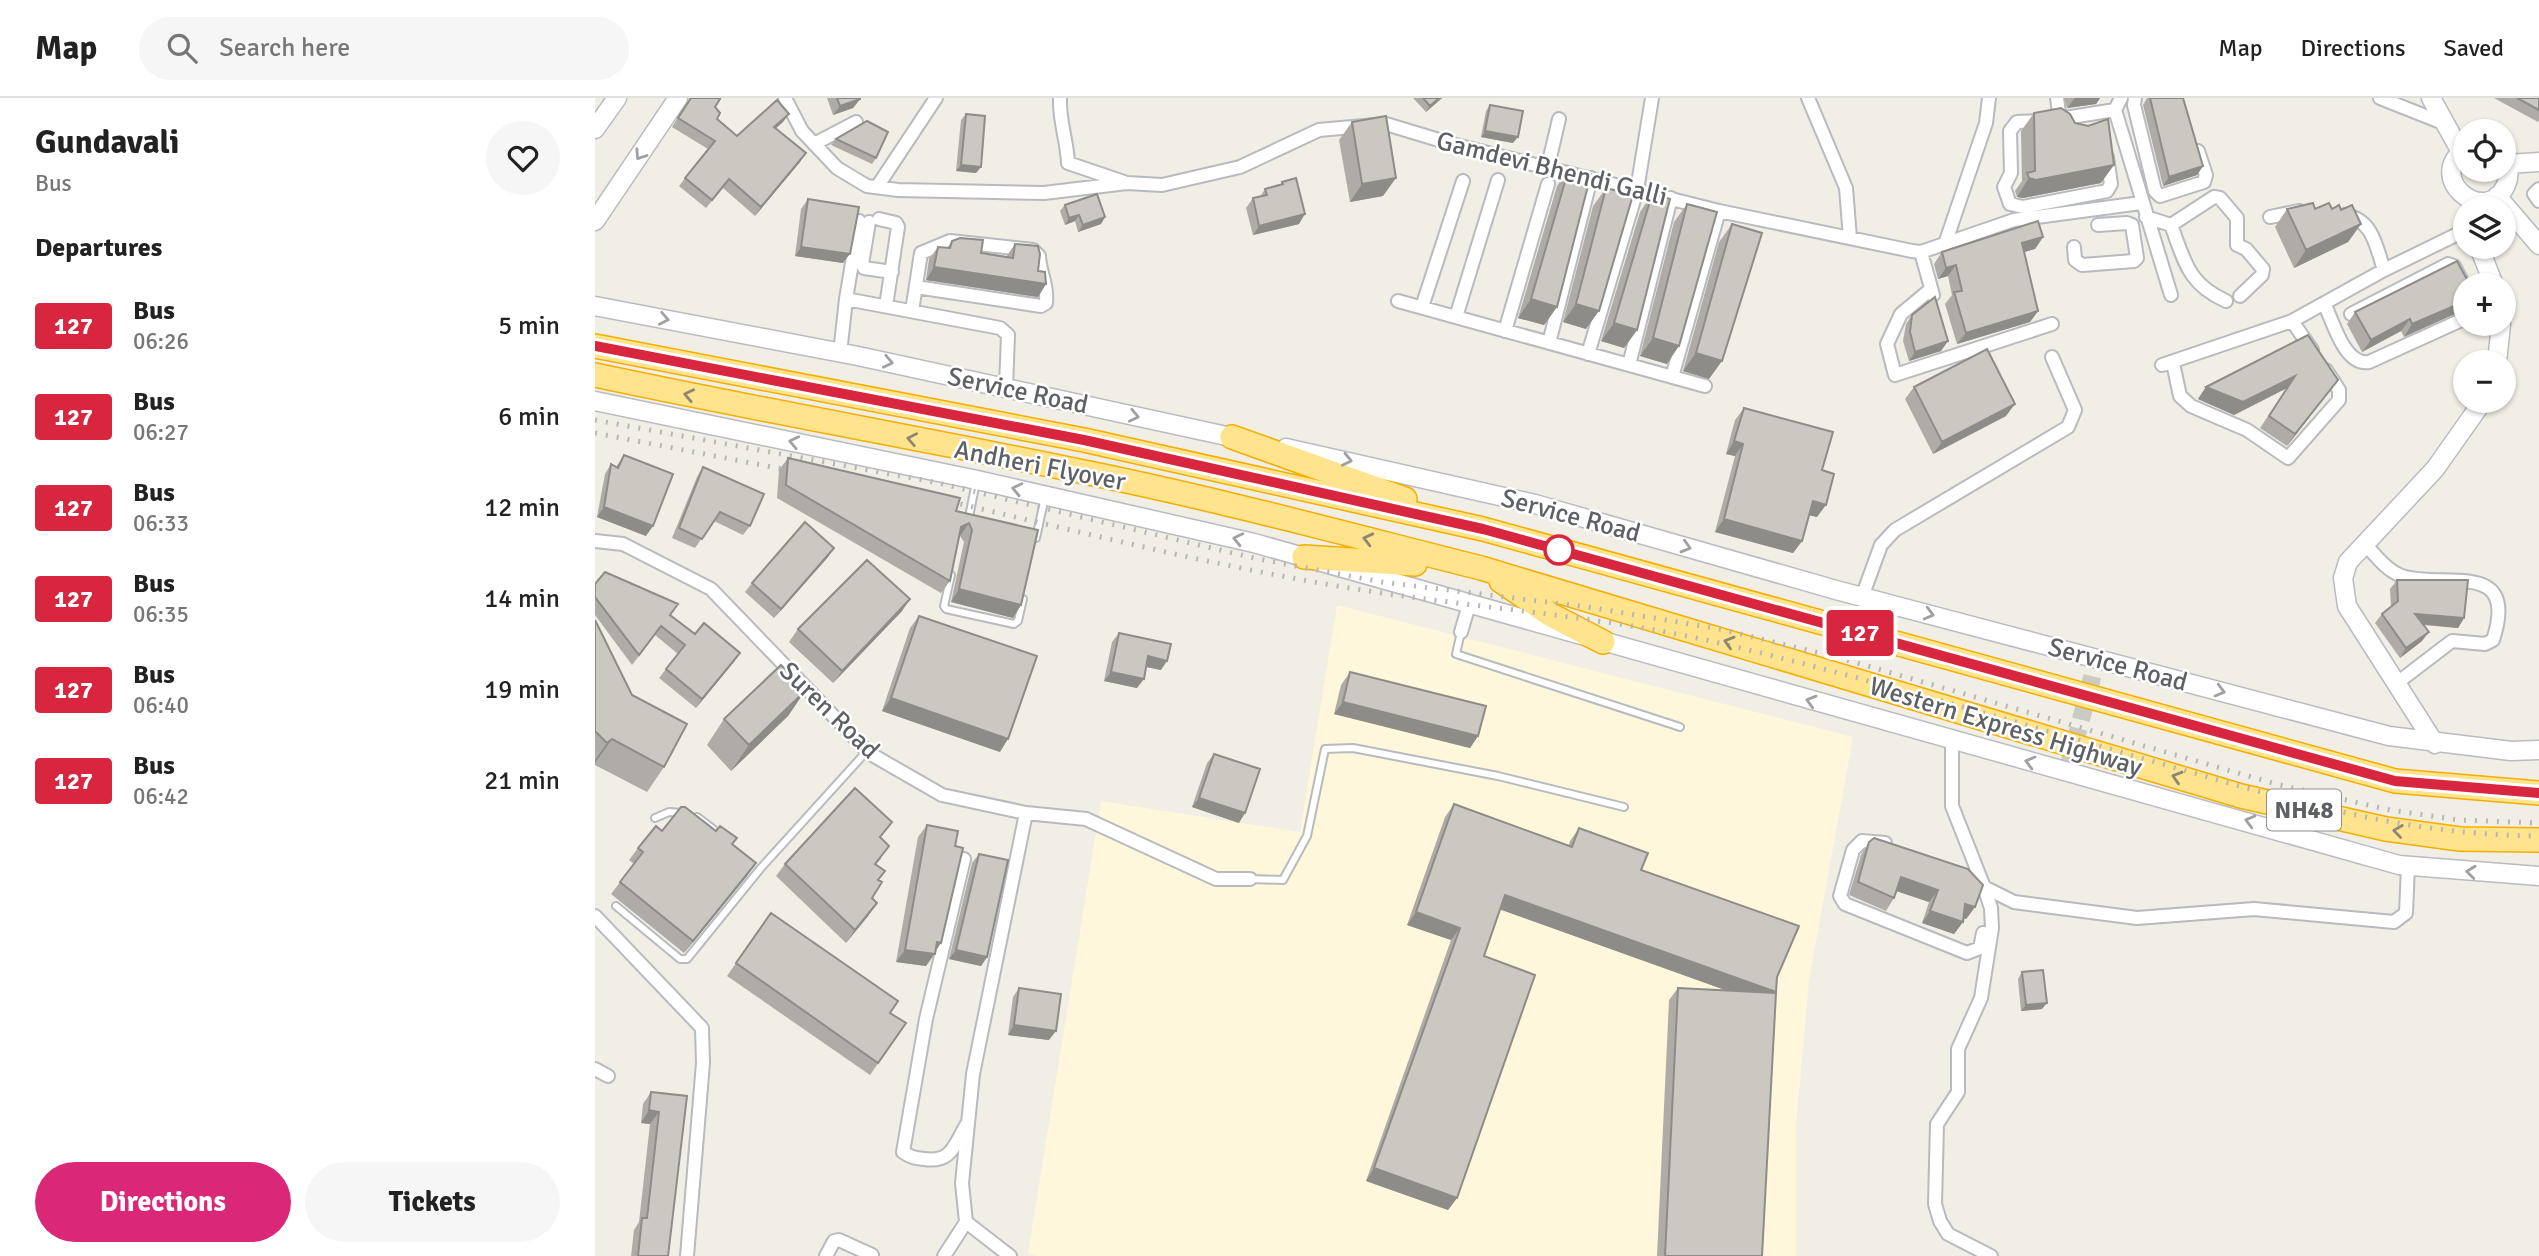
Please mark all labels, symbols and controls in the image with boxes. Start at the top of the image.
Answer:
search box [139,17,629,80]
text: Map [35,28,97,69]
icon: search [163,29,201,67]
text: Search here [219,32,350,64]
text: Map [2218,33,2263,63]
text: Directions [2301,33,2406,63]
text: Saved [2444,33,2504,63]
map controls [2453,119,2516,413]
button: locate [2453,119,2516,182]
button: heart [486,121,560,195]
text: Gundavali [35,122,179,163]
street label: Gamdevi Bhendi Galli [1433,125,1670,213]
one-way arrow [635,147,648,160]
text: Bus [35,169,72,198]
button: layers [2453,196,2516,259]
text: Departures [35,232,162,264]
button: + [2453,273,2516,336]
text: Bus [133,295,175,327]
text: 5 min [498,310,560,342]
text: 127 [54,311,93,341]
one-way arrow [658,311,670,326]
text: 06:26 [133,327,189,356]
button: − [2453,350,2516,413]
one-way arrow [882,354,894,369]
street label: Service Road [945,360,1091,421]
text: Bus [133,386,175,418]
one-way arrow [683,389,695,403]
text: 6 min [498,401,560,433]
text: 127 [54,402,93,432]
one-way arrow [1128,407,1140,422]
text: 06:27 [133,418,189,447]
one-way arrow [906,433,918,448]
street label: Andheri Flyover [951,434,1129,498]
one-way arrow [788,435,800,450]
one-way arrow [1341,452,1353,466]
text: Bus [133,477,175,509]
street label: Service Road [1498,482,1644,550]
one-way arrow [1011,483,1023,497]
text: 12 min [484,492,560,524]
text: 127 [54,493,93,523]
text: 06:33 [133,509,189,538]
one-way arrow [1232,533,1244,548]
one-way arrow [1362,533,1374,547]
unlabelled marker [1544,535,1574,565]
one-way arrow [1680,539,1692,553]
text: Bus [133,568,175,600]
text: 14 min [484,583,560,615]
text: 127 [54,584,93,614]
text: 06:35 [133,600,189,629]
one-way arrow [1923,606,1935,620]
line badge: 127 [1820,610,1900,656]
text: 127 [1841,618,1879,648]
street label: Service Road [2045,631,2191,699]
one-way arrow [1723,636,1735,651]
street label: Suren Road [773,655,886,766]
text: Bus [133,659,175,691]
street label: Western Express Highway [1865,670,2146,784]
text: 19 min [484,674,560,706]
text: 127 [54,675,93,705]
one-way arrow [2214,683,2226,697]
text: 06:40 [133,691,189,720]
one-way arrow [1805,695,1817,709]
text: Bus [133,750,175,782]
one-way arrow [2025,755,2037,770]
text: 21 min [484,765,560,797]
text: 127 [54,766,93,796]
one-way arrow [2171,770,2183,785]
text: 06:42 [133,782,189,811]
road number: NH48 [2267,790,2341,830]
one-way arrow [2244,815,2256,830]
one-way arrow [2392,823,2404,838]
one-way arrow [2465,865,2476,880]
button: Directions [35,1162,291,1242]
button: Tickets [305,1162,560,1242]

